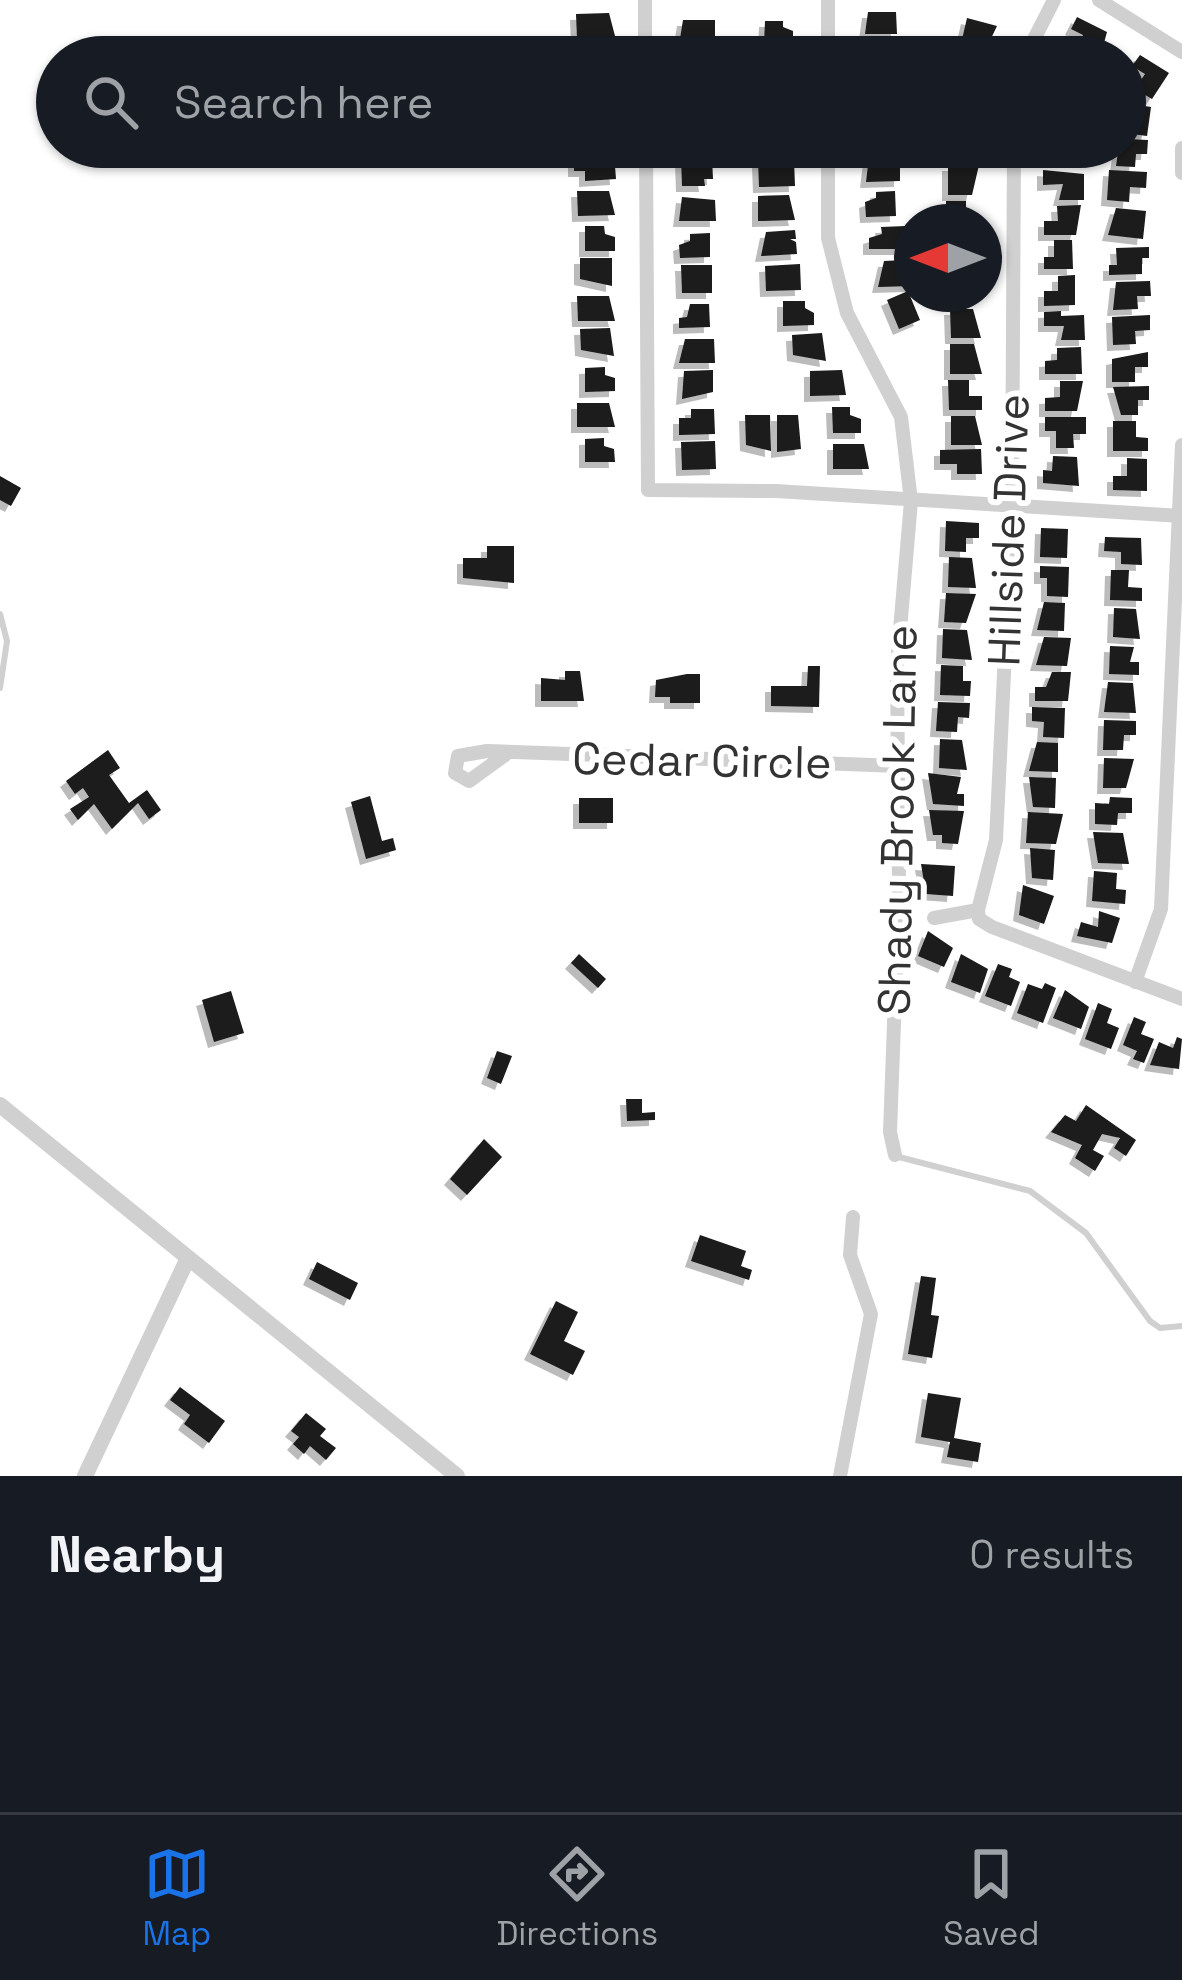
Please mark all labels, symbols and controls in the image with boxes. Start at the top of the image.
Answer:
search box [36,36,1146,168]
icon: search [78,69,144,135]
text: Search here [174,74,433,131]
north arrow [894,204,1002,312]
street label: Hillside Drive [975,393,1042,667]
street label: Shady Brook Lane [866,624,929,1016]
street label: Cedar Circle [572,730,832,791]
text: Nearby [48,1522,225,1587]
text: 0 results [969,1530,1134,1579]
tab: Map [143,1841,211,1955]
tab: Directions [496,1841,658,1955]
tab: Saved [943,1841,1039,1955]

